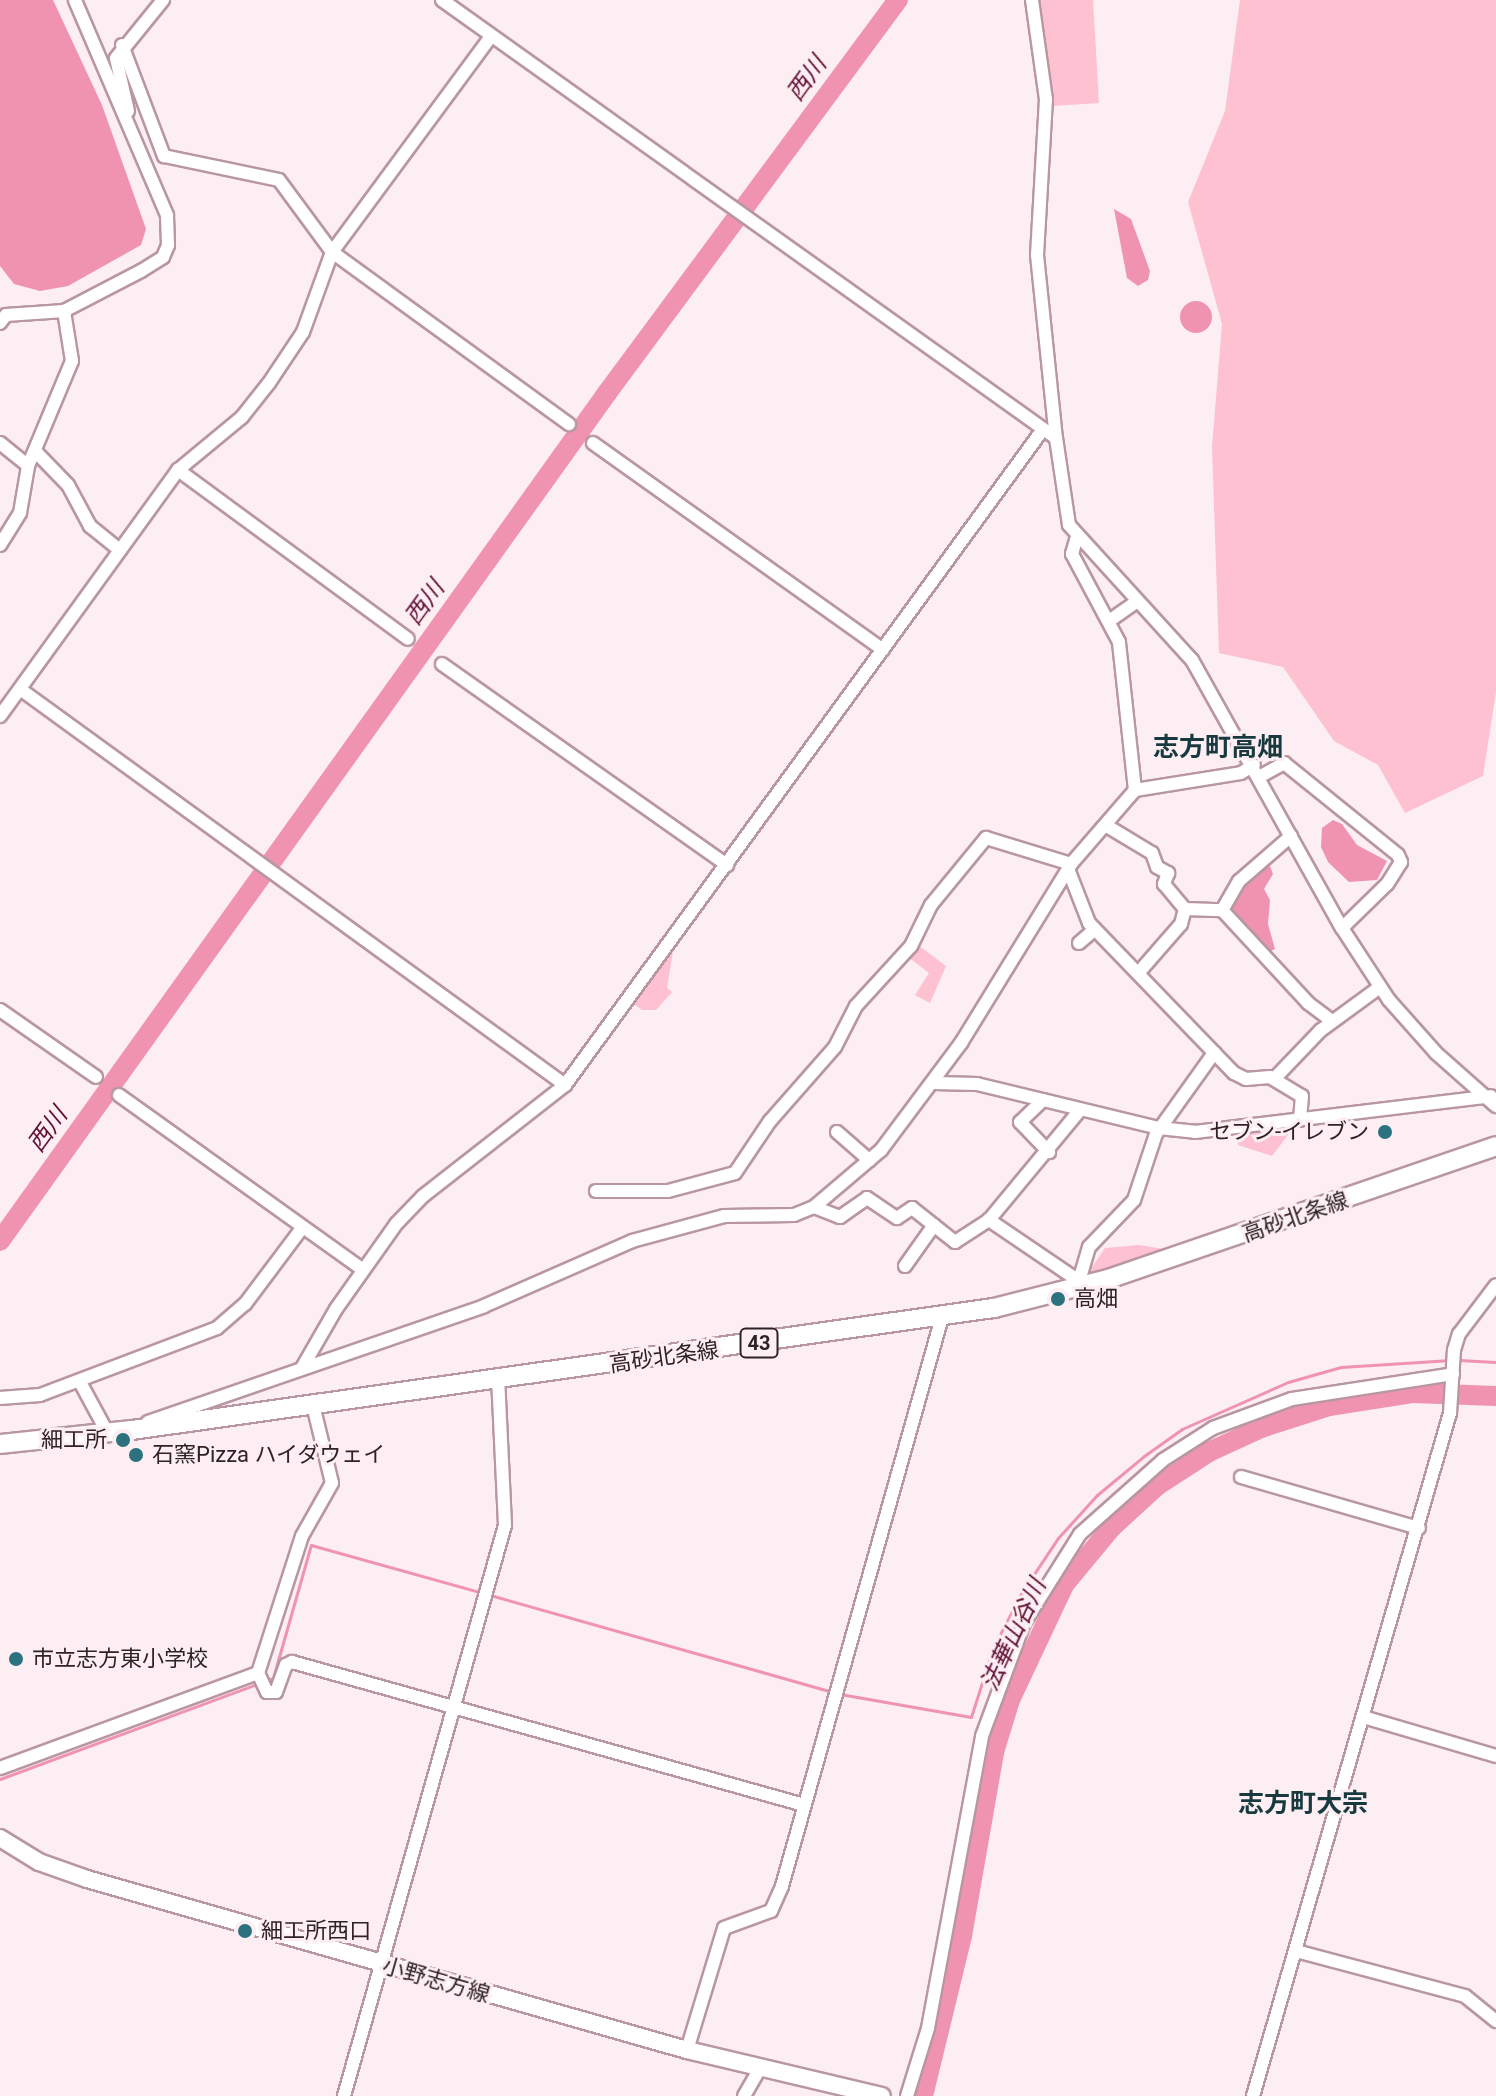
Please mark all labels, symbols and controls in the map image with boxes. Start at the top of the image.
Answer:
water label: 西川 [781,51,833,107]
water label: 西川 [399,575,451,631]
district label: 志方町高畑 [1153,732,1283,764]
water label: 西川 [22,1102,74,1158]
place label: セブン-イレブン [1209,1119,1369,1145]
marker: セブン-イレブン [1376,1123,1394,1141]
street label: 高砂北条線 [1239,1187,1351,1247]
place label: 高畑 [1074,1286,1118,1312]
marker: 高畑 [1049,1290,1067,1308]
road number: 43 [739,1327,779,1359]
street label: 高砂北条線 [608,1336,720,1378]
place label: 細工所 [41,1427,107,1453]
marker: 細工所 [114,1431,132,1449]
place label: 石窯Pizza ハイダウェイ [152,1442,386,1468]
marker: 石窯Pizza ハイダウェイ [127,1446,145,1464]
water label: 法華山谷川 [976,1575,1052,1695]
place label: 市立志方東小学校 [32,1646,208,1672]
marker: 市立志方東小学校 [7,1650,25,1668]
district label: 志方町大宗 [1238,1788,1368,1820]
place label: 細工所西口 [261,1918,371,1944]
marker: 細工所西口 [236,1922,254,1940]
street label: 小野志方線 [379,1952,493,2008]

